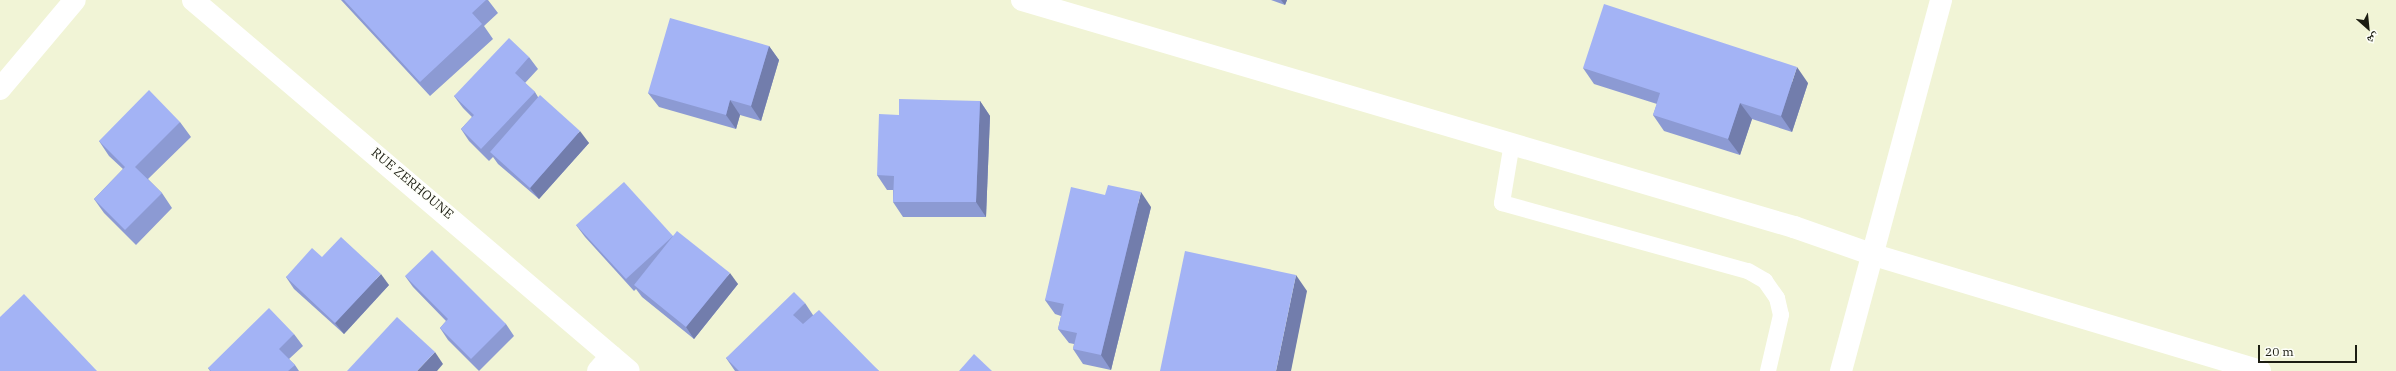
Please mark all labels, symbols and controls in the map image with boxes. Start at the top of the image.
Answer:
north arrow [2348,8,2388,48]
text: ش [2365,30,2382,48]
street label: RUE ZERHOUNE [368,145,456,223]
scale bar [2260,337,2359,363]
text: 20 m [2265,344,2294,359]

